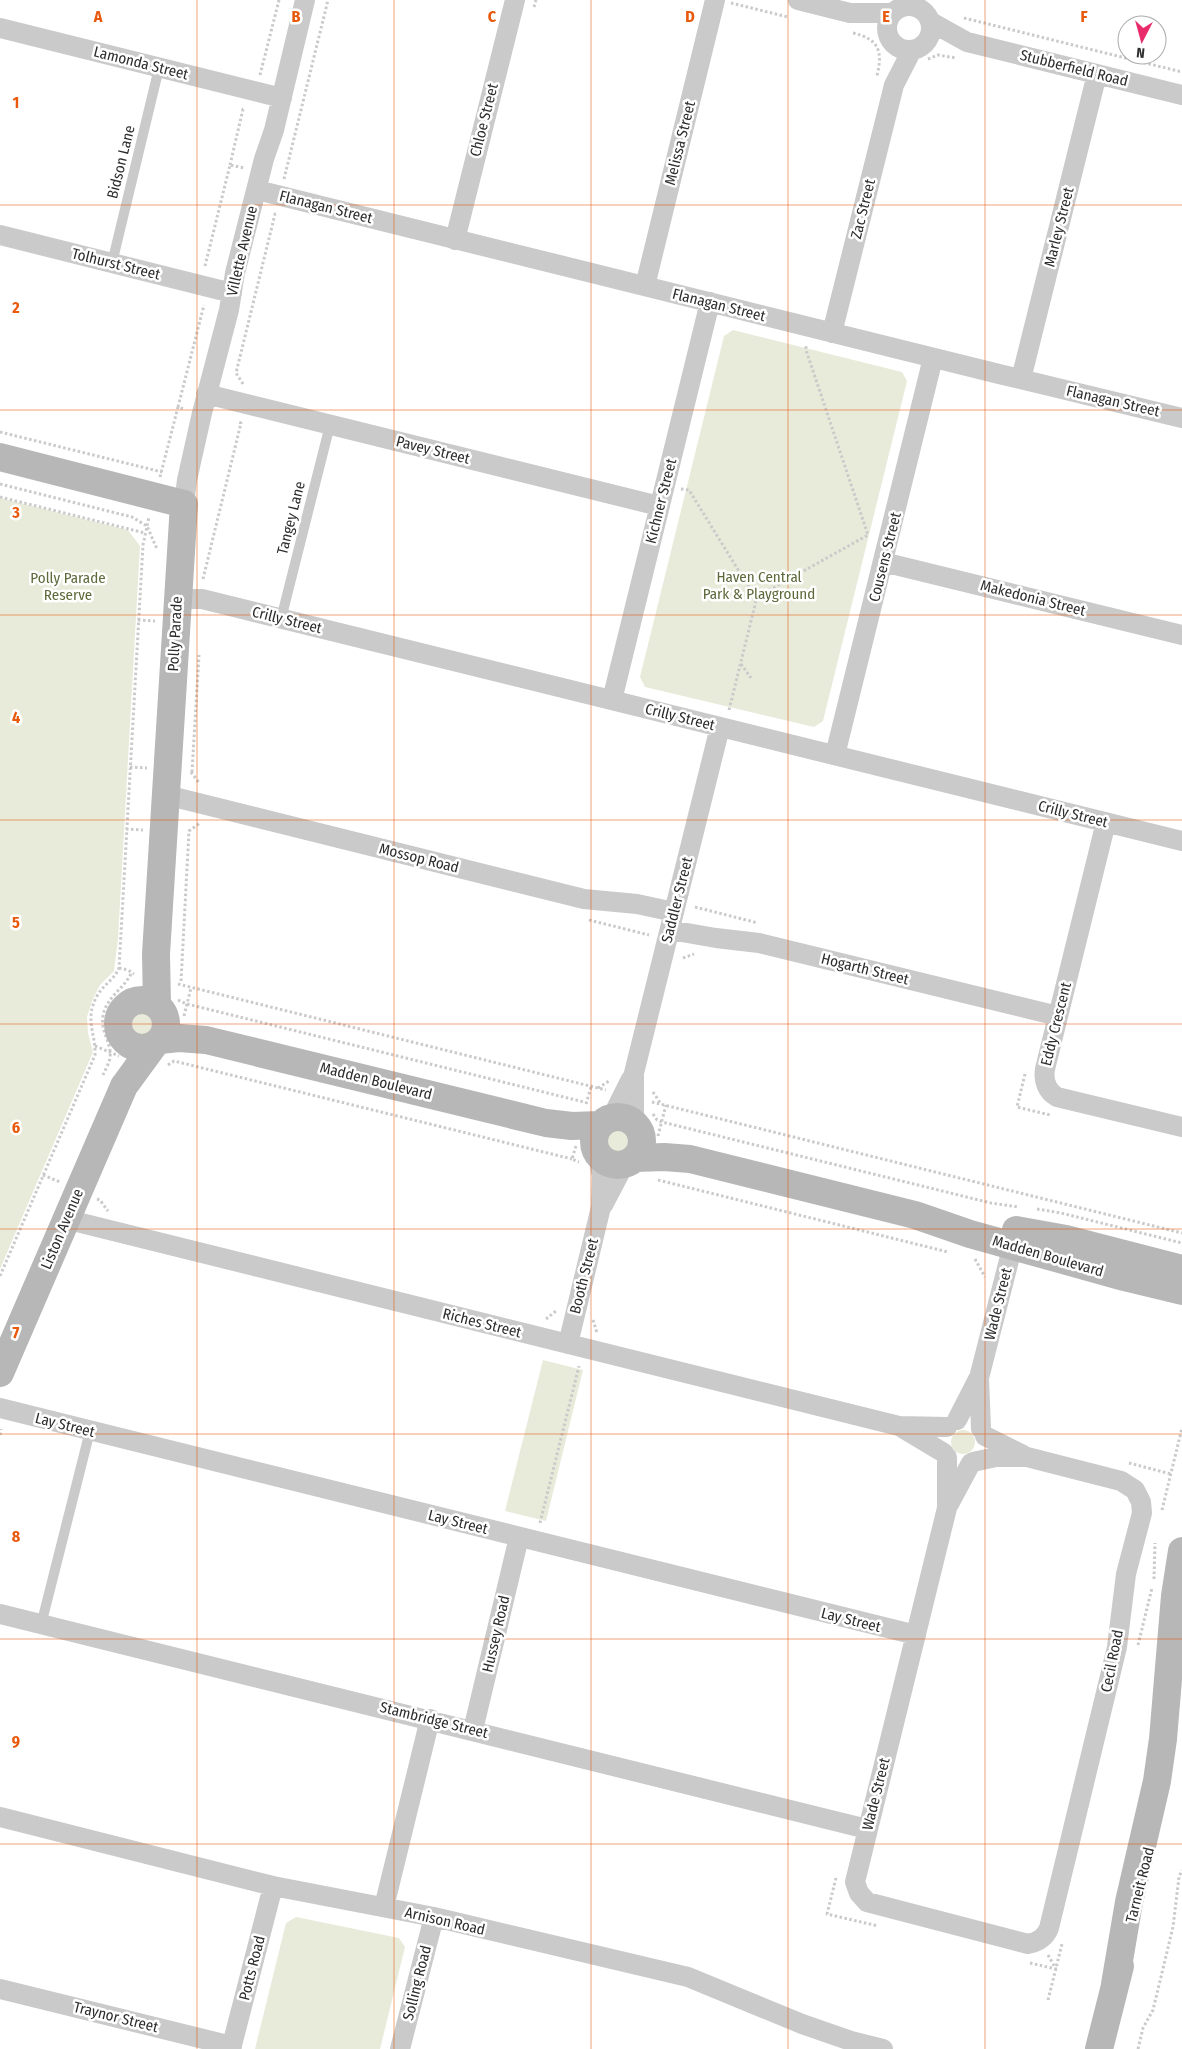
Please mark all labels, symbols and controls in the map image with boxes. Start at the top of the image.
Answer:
text: A [93,7,103,26]
text: B [292,7,301,26]
text: C [488,7,497,26]
text: D [685,7,695,26]
text: E [882,7,890,26]
text: F [1080,7,1088,26]
north arrow [1117,15,1167,65]
street label: Lamonda Street [92,43,190,83]
text: N [1136,44,1146,61]
street label: Stubberfield Road [1018,46,1130,90]
street label: Chloe Street [466,81,502,159]
text: 1 [13,93,19,112]
street label: Melissa Street [661,99,699,187]
street label: Bidson Lane [103,123,139,201]
street label: Zac Street [847,177,879,241]
street label: Marley Street [1040,185,1078,269]
street label: Flanagan Street [278,187,374,227]
street label: Villette Avenue [223,204,261,298]
street label: Tolhurst Street [70,244,162,284]
street label: Flanagan Street [671,285,767,325]
text: 2 [11,298,20,317]
street label: Flanagan Street [1065,382,1161,420]
street label: Pavey Street [394,432,472,468]
street label: Kichner Street [642,457,680,545]
street label: Tangey Lane [273,479,309,557]
text: 3 [11,503,20,522]
street label: Cousens Street [865,510,905,604]
park label: Haven Central Park & Playground [703,568,815,603]
park label: Polly Parade Reserve [30,569,106,604]
street label: Makedonia Street [979,576,1087,620]
street label: Polly Parade [164,596,186,672]
street label: Crilly Street [250,603,324,637]
street label: Crilly Street [643,700,717,734]
text: 4 [12,708,20,727]
street label: Crilly Street [1036,797,1110,831]
street label: Mossop Road [377,839,461,877]
street label: Saddler Street [658,855,696,945]
text: 5 [12,913,20,932]
street label: Hogarth Street [819,949,911,989]
street label: Eddy Crescent [1037,980,1075,1068]
street label: Madden Boulevard [318,1058,434,1104]
text: 6 [12,1118,20,1137]
street label: Liston Avenue [37,1186,87,1272]
street label: Madden Boulevard [990,1232,1106,1280]
street label: Booth Street [566,1236,602,1316]
street label: Wade Street [980,1266,1016,1342]
street label: Riches Street [441,1305,523,1341]
text: 7 [13,1323,20,1342]
street label: Lay Street [33,1409,97,1441]
street label: Lay Street [426,1506,490,1538]
text: 8 [12,1527,21,1546]
street label: Hussey Road [478,1594,514,1674]
street label: Lay Street [819,1604,883,1636]
street label: Cecil Road [1097,1628,1127,1694]
street label: Stambridge Street [378,1698,490,1742]
text: 9 [12,1732,20,1751]
street label: Wade Street [858,1756,894,1832]
street label: Tarneit Road [1122,1845,1158,1925]
street label: Arnison Road [403,1903,487,1939]
street label: Potts Road [235,1934,269,2002]
street label: Solling Road [399,1944,435,2022]
street label: Traynor Street [72,1998,160,2036]

